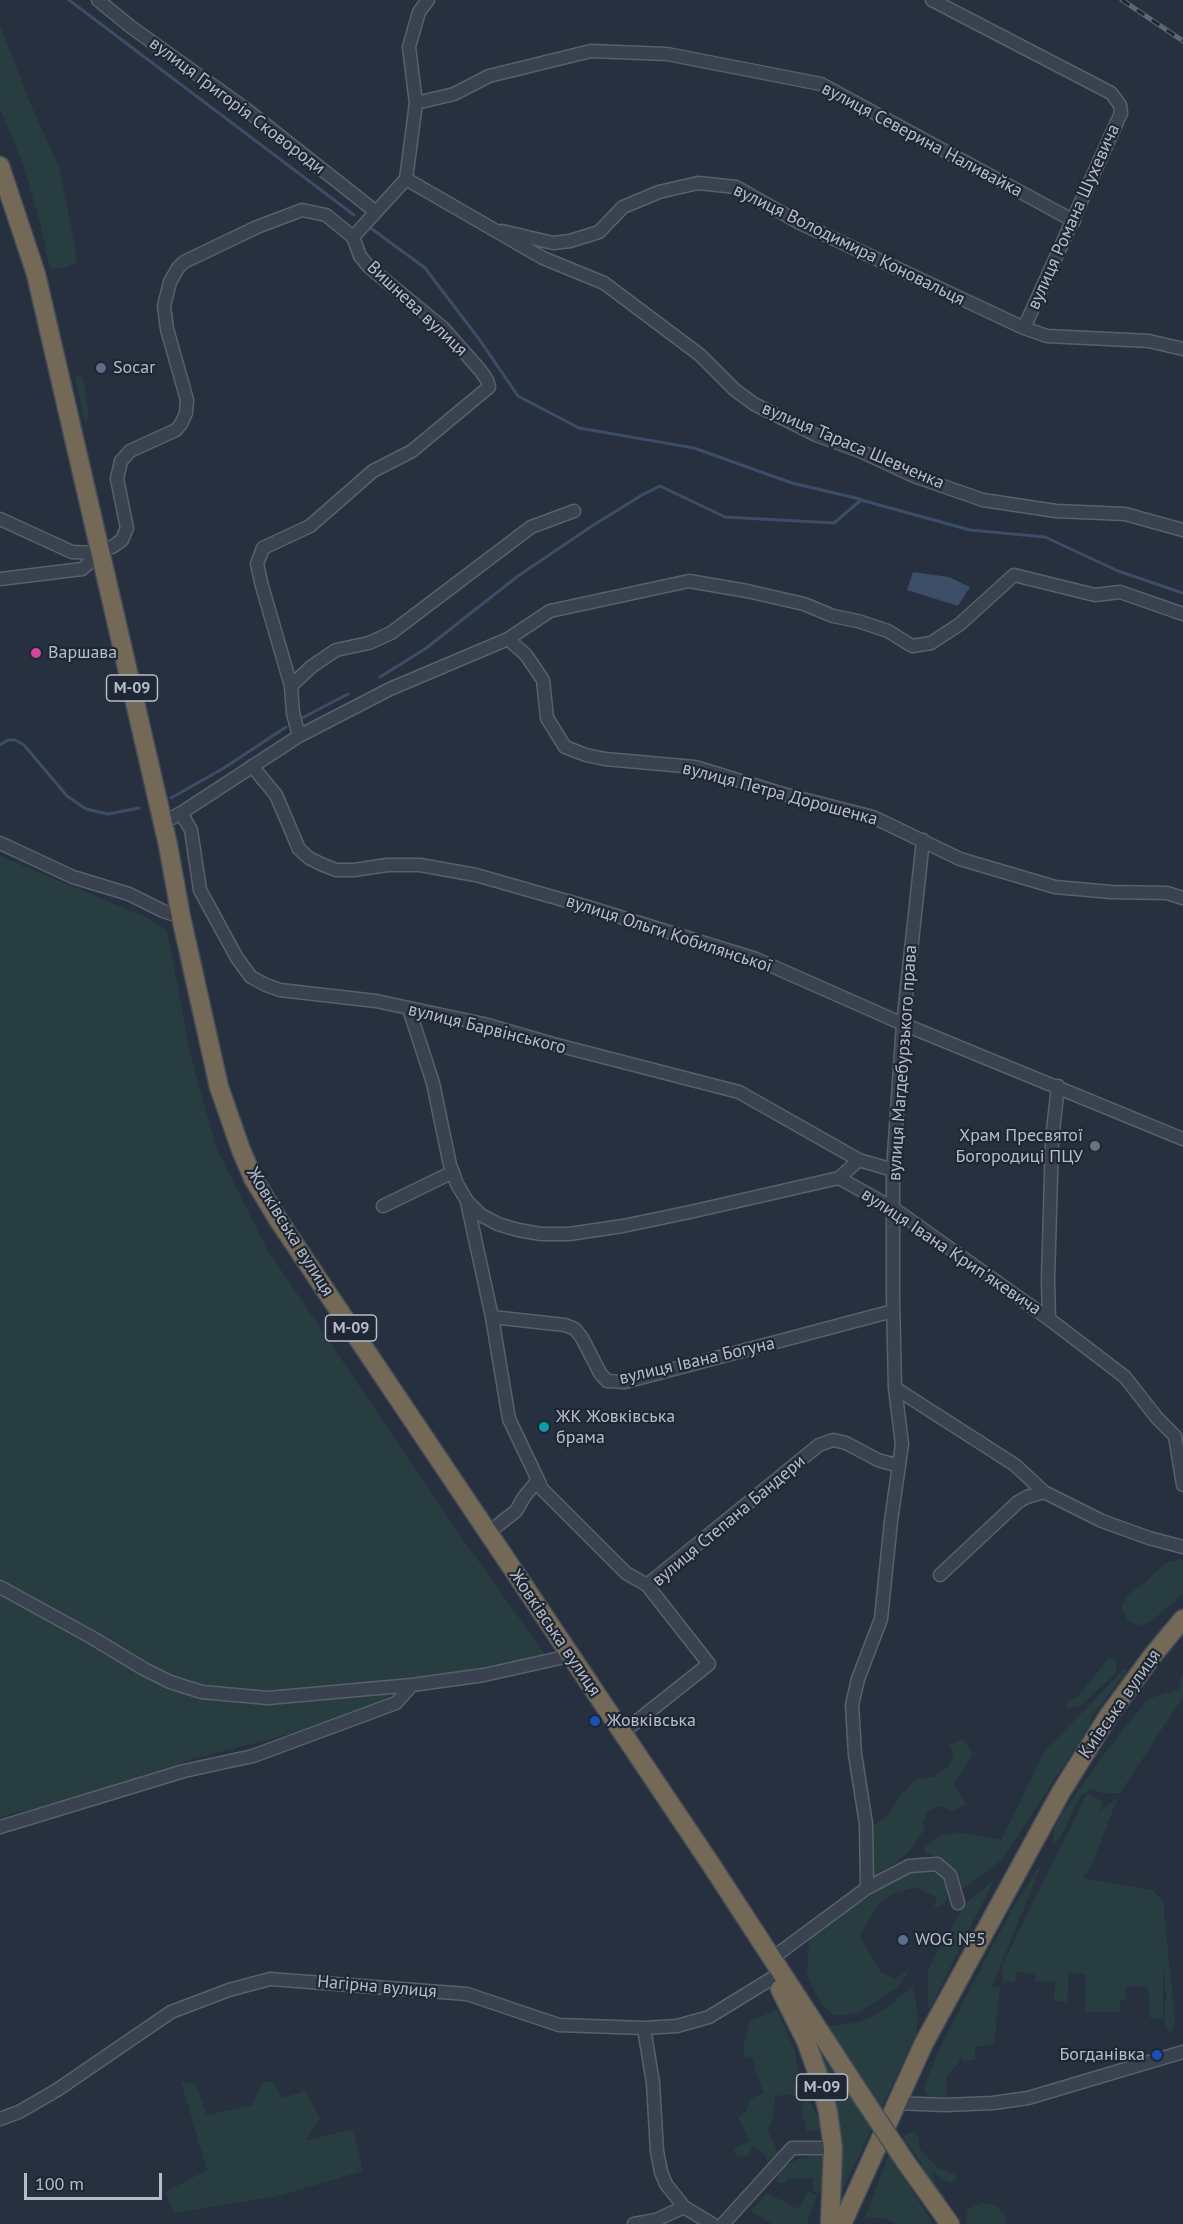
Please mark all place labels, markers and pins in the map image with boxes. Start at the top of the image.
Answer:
place label: Socar [113,357,155,379]
marker: Socar [94,361,108,375]
place label: Варшава [48,642,117,664]
marker: Варшава [29,646,43,660]
place label: Храм Пресвятої Богородиці ПЦУ [955,1125,1083,1168]
marker: Храм Пресвятої Богородиці ПЦУ [1088,1139,1102,1153]
place label: ЖК Жовківська брама [556,1406,675,1448]
marker: ЖК Жовківська брама [537,1420,551,1434]
place label: Жовківська [607,1710,696,1732]
marker: Жовківська [588,1714,602,1728]
place label: WOG №5 [915,1929,986,1951]
marker: WOG №5 [896,1933,910,1947]
place label: Богданівка [1059,2044,1145,2066]
marker: Богданівка [1150,2048,1164,2062]

